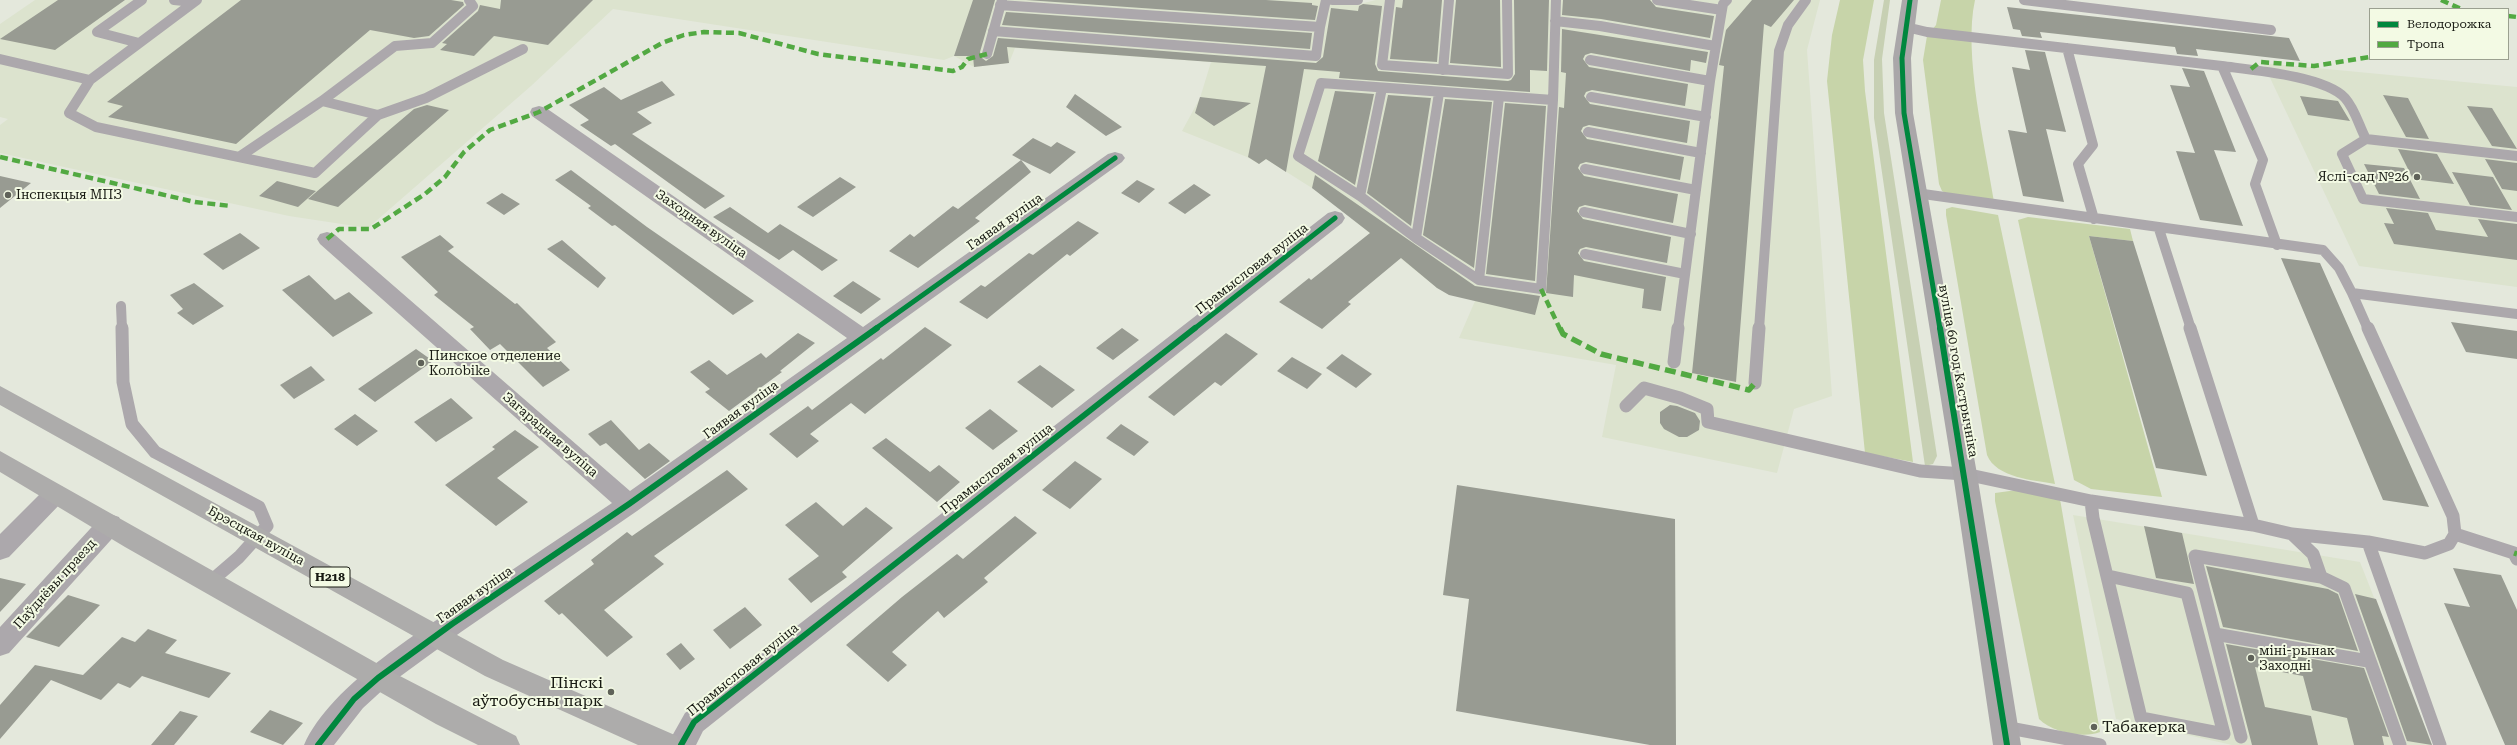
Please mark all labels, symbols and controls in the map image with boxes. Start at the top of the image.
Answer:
legend [2369,8,2509,60]
text: Велодорожка [2407,17,2491,31]
text: Тропа [2407,37,2444,51]
place label: Яслі-сад №26 [2318,169,2409,185]
marker: Яслі-сад №26 [2412,172,2422,182]
place label: Інспекцыя МПЗ [16,187,122,203]
street label: Заходняя вуліца [652,187,750,261]
marker: Інспекцыя МПЗ [3,190,13,200]
street label: Гаявая вуліца [964,190,1046,254]
street label: Прамысловая вуліца [1193,220,1311,318]
street label: вуліца 60 год Кастрычніка [1935,283,1981,459]
place label: Пинское отделение Колоbike [429,348,561,379]
marker: Пинское отделение Колоbike [416,358,426,368]
street label: Гаявая вуліца [700,378,782,442]
street label: Загарадная вуліца [499,389,601,481]
street label: Прамысловая вуліца [938,420,1056,518]
street label: Брэсцкая вуліца [205,503,307,569]
street label: Паўднёвы праезд [11,536,99,632]
street label: Гаявая вуліца [434,563,516,627]
road number: Н218 [310,567,350,587]
street label: Прамысловая вуліца [684,620,802,720]
place label: міні-рынак Заходні [2259,643,2335,674]
marker: міні-рынак Заходні [2246,653,2256,663]
place label: Пінскі аўтобусны парк [472,673,603,711]
marker: Пінскі аўтобусны парк [606,687,616,697]
place label: Табакерка [2102,717,2186,737]
marker: Табакерка [2089,722,2099,732]

